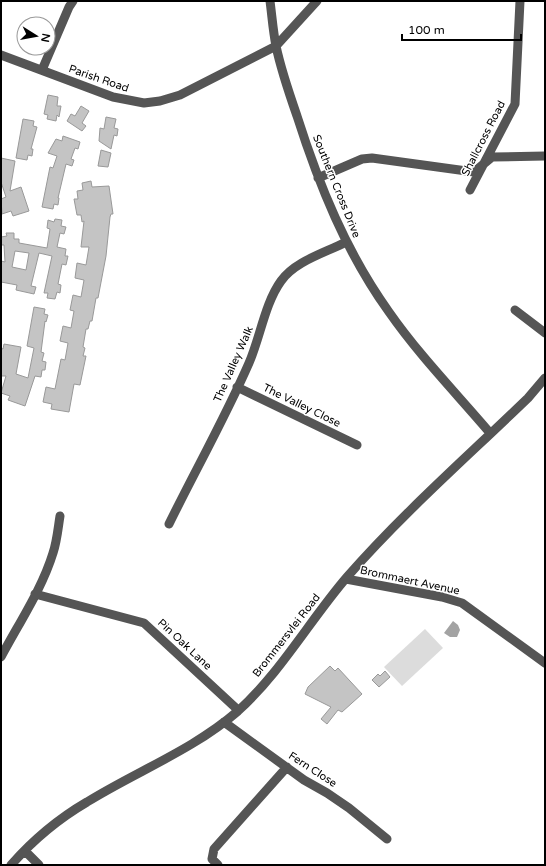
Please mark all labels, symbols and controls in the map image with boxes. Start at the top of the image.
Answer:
north arrow [16,16,56,56]
scale bar [402,16,521,42]
text: 100 m [408,23,445,37]
text: N [38,32,53,43]
street label: Parish Road [67,62,131,95]
street label: Shallcross Road [459,98,508,178]
street label: Southern Cross Drive [310,133,363,240]
street label: The Valley Walk [211,324,256,404]
street label: The Valley Close [261,381,343,430]
street label: Brommaert Avenue [359,564,461,597]
street label: Brommersvlei Road [250,591,323,680]
street label: Pin Oak Lane [155,616,214,673]
street label: Fern Close [286,749,339,790]

